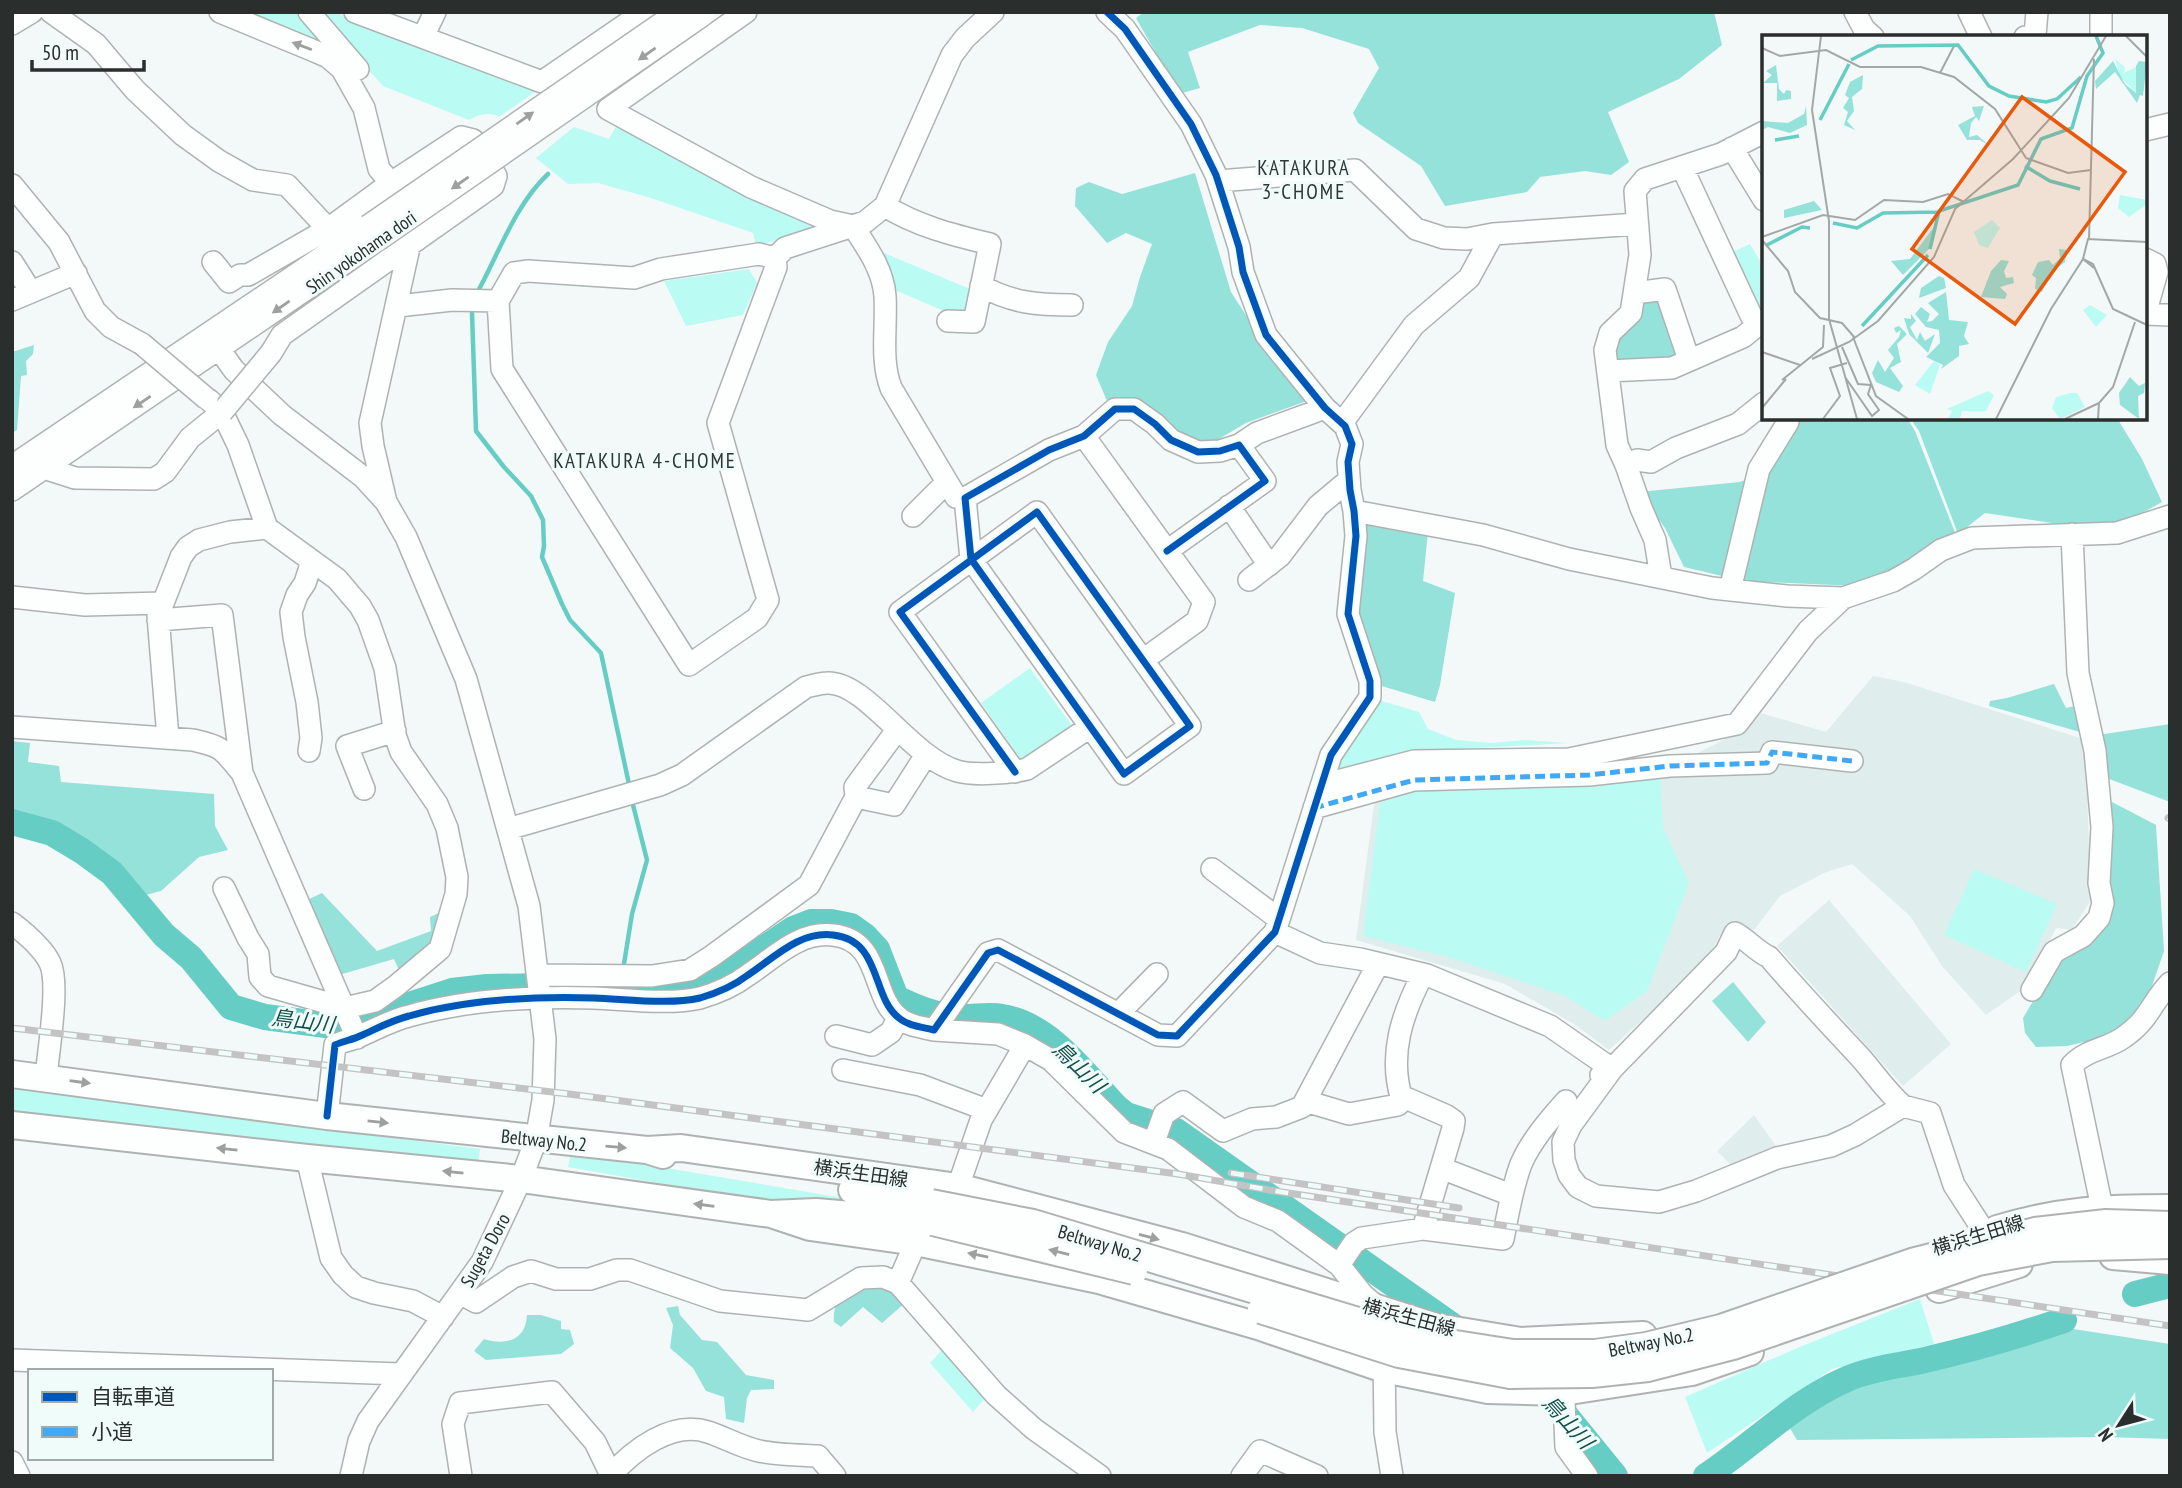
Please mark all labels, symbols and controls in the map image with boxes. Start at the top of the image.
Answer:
scale bar [32,28,144,72]
inset map [1762,35,2147,420]
text: 50 m [42,39,79,66]
one-way arrow [291,40,312,51]
one-way arrow [638,47,656,61]
one-way arrow [516,111,534,125]
district label: KATAKURA 3-CHOME [1257,154,1351,205]
one-way arrow [451,176,469,190]
street label: Shin yokohama dori [301,205,421,299]
one-way arrow [272,300,290,314]
one-way arrow [132,395,152,408]
district label: KATAKURA 4-CHOME [553,447,737,474]
water label: 鳥山川 [270,1004,338,1038]
water label: 鳥山川 [1047,1035,1112,1100]
one-way arrow [69,1077,91,1088]
one-way arrow [367,1117,389,1128]
street label: Beltway No.2 [500,1124,588,1156]
one-way arrow [605,1142,627,1153]
one-way arrow [216,1143,238,1154]
street label: 横浜生田線 [812,1155,910,1191]
one-way arrow [442,1166,464,1177]
one-way arrow [693,1199,715,1210]
street label: Sugeta Doro [455,1209,515,1291]
street label: 横浜生田線 [1929,1210,2027,1260]
street label: Beltway No.2 [1055,1219,1145,1267]
one-way arrow [1138,1232,1160,1243]
one-way arrow [1048,1247,1070,1258]
one-way arrow [967,1249,989,1260]
street label: 横浜生田線 [1360,1293,1458,1341]
street label: Beltway No.2 [1606,1322,1696,1362]
legend [28,1369,273,1460]
text: 自転車道 [91,1383,175,1410]
water label: 鳥山川 [1537,1390,1600,1456]
north arrow [2084,1390,2154,1460]
text: 小道 [91,1418,133,1445]
text: N [2093,1424,2118,1446]

